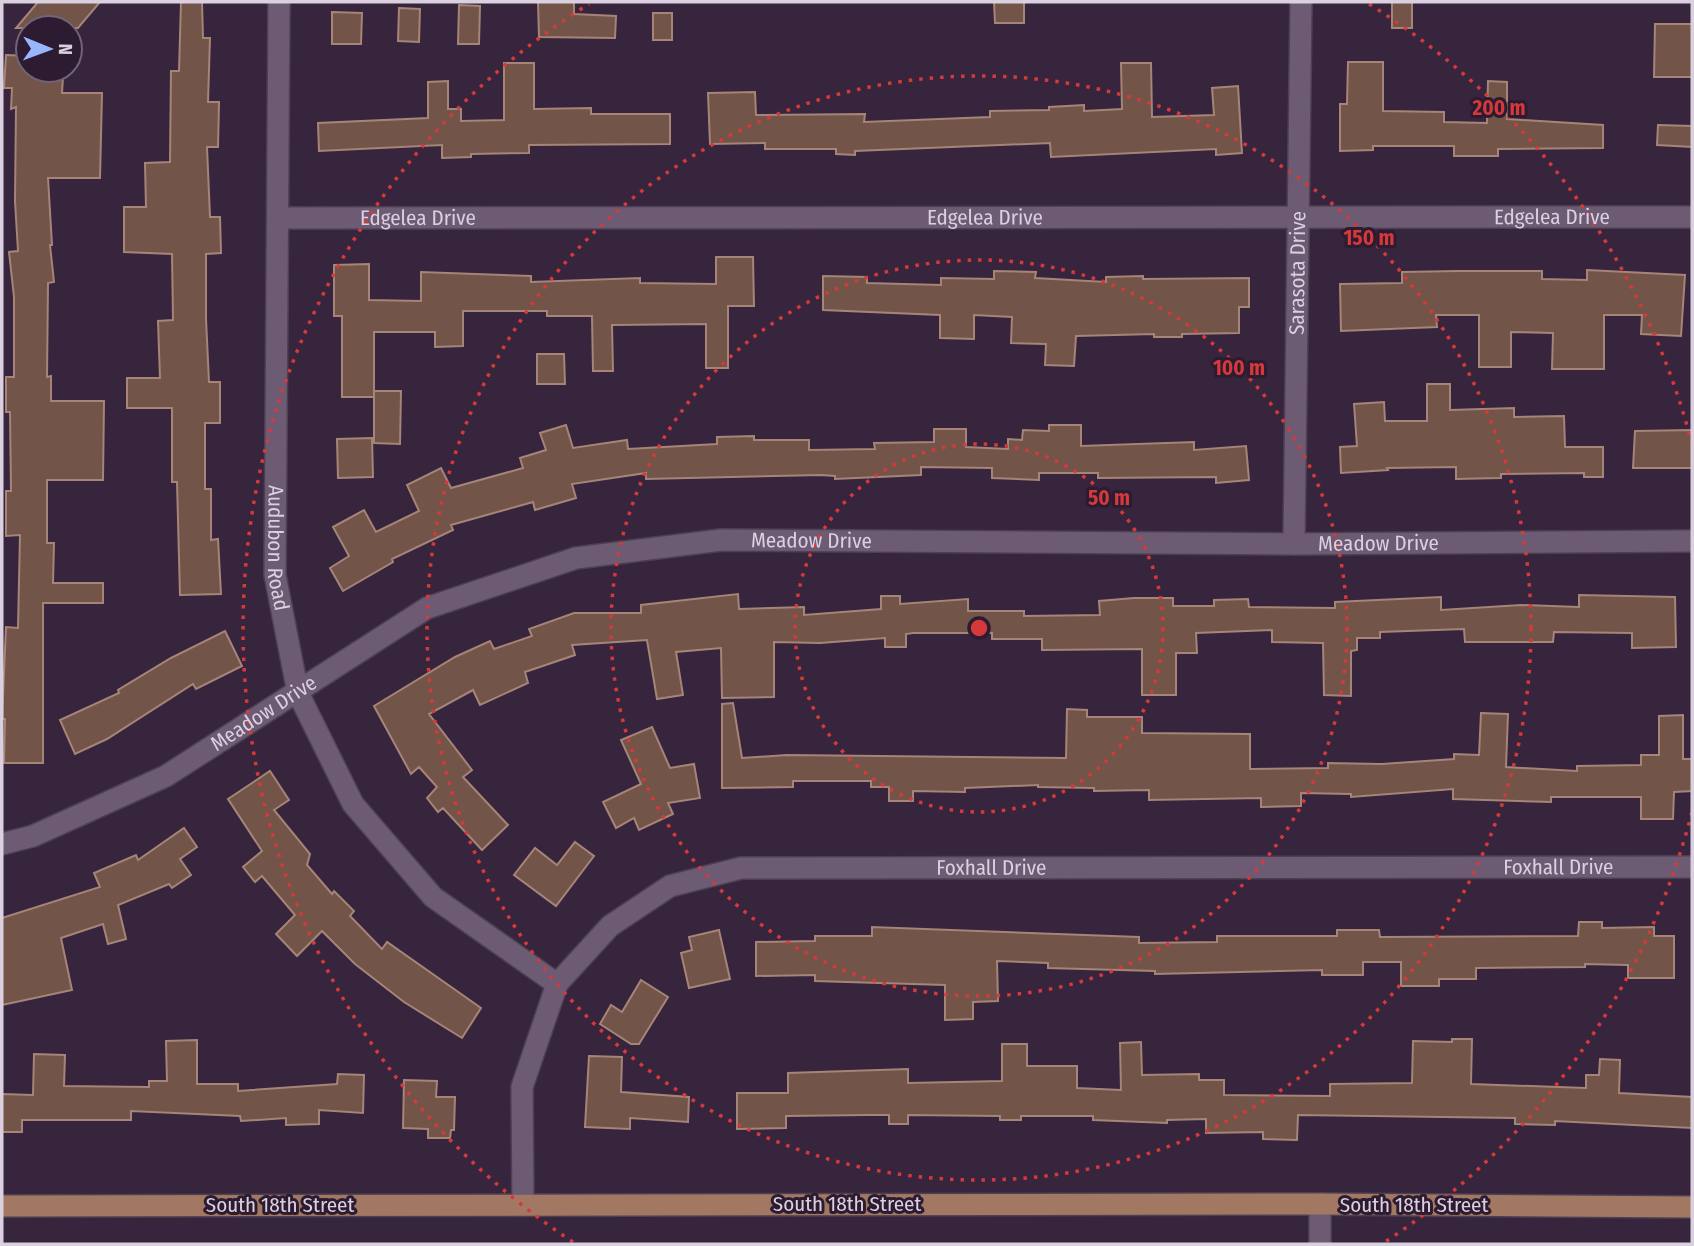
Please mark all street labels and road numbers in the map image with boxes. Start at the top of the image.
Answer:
street label: Edgelea Drive [927,204,1043,231]
street label: Edgelea Drive [1494,204,1610,230]
street label: Edgelea Drive [360,205,476,231]
street label: Sarasota Drive [1284,211,1311,335]
street label: Audubon Road [262,485,295,613]
street label: Meadow Drive [751,527,872,554]
street label: Meadow Drive [1318,530,1439,557]
street label: Meadow Drive [206,670,321,757]
street label: Foxhall Drive [1503,854,1613,880]
street label: Foxhall Drive [936,855,1046,881]
street label: South 18th Street [773,1191,921,1217]
street label: South 18th Street [206,1192,354,1218]
street label: South 18th Street [1340,1192,1488,1218]

